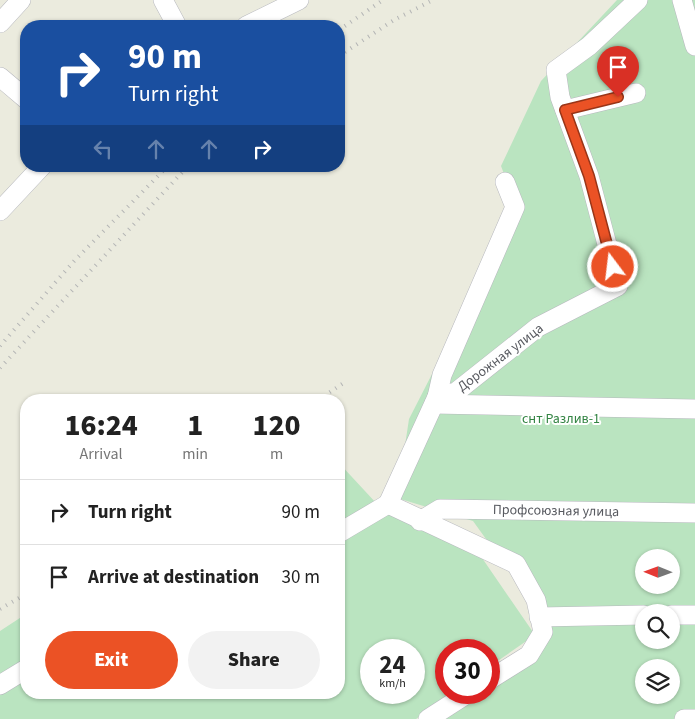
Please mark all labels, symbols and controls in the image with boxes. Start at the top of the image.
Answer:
text: 90 m [128,32,202,82]
icon: right [45,40,110,105]
pin [597,46,639,97]
icon: arrive [604,53,632,81]
text: Turn right [128,78,218,110]
icon: left [89,135,117,163]
icon: ahead [142,135,170,163]
icon: ahead [195,135,223,163]
icon: right [248,135,276,163]
position arrow [586,240,638,292]
street label: Дорожная улица [453,319,548,397]
text: 16:24 [64,404,138,447]
text: 1 [187,404,203,447]
text: 120 [253,404,301,447]
park label: снт Разлив-1 [522,409,600,429]
text: Arrival [80,443,123,465]
text: min [182,443,208,465]
text: m [270,443,283,465]
icon: right [45,498,73,526]
text: Turn right [88,499,172,526]
text: 90 m [282,499,320,526]
street label: Профсоюзная улица [493,500,619,522]
north arrow [635,549,680,594]
map controls [635,549,680,704]
icon: arrive [45,563,73,591]
text: Arrive at destination [88,564,259,591]
text: 30 m [282,564,320,591]
button: search [635,604,680,649]
button: Exit [45,631,178,689]
button: Share [188,631,320,689]
speed limit sign: 30 [435,639,500,704]
text: 24 [379,647,406,683]
button: layers [635,659,680,704]
text: km/h [379,675,406,692]

